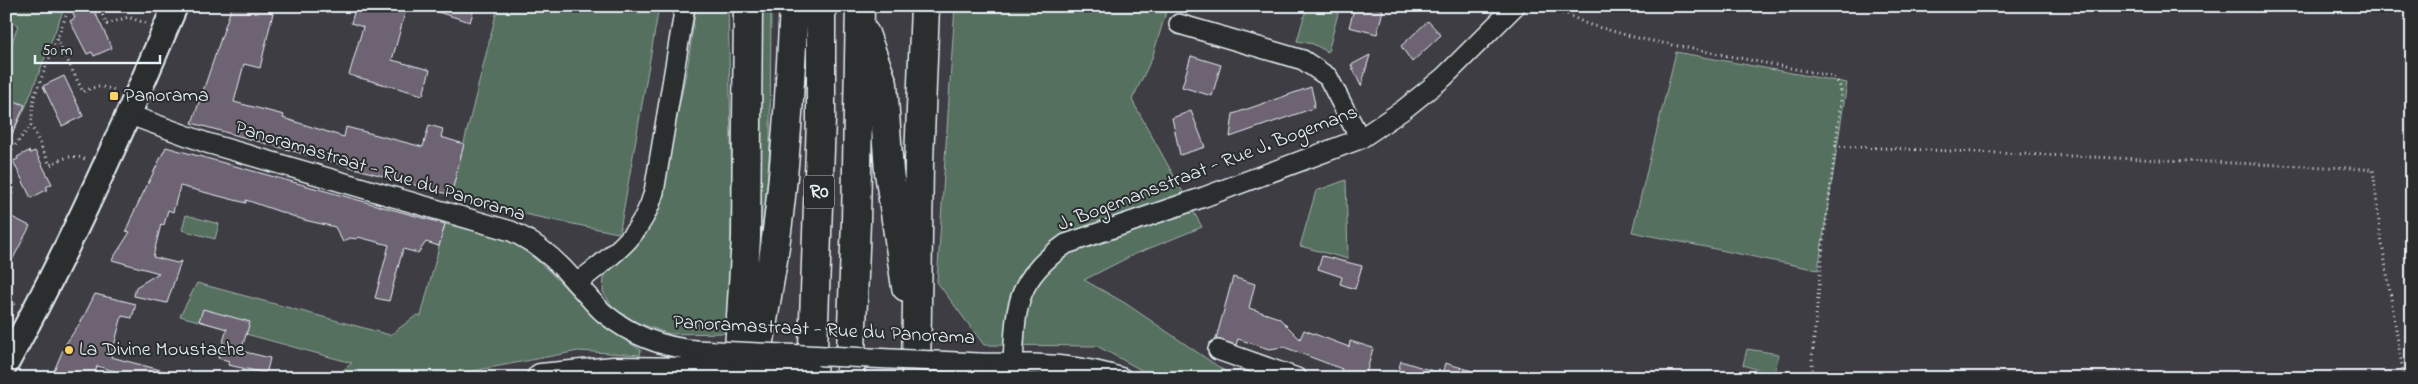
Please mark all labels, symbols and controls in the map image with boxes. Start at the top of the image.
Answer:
scale bar [35,32,160,64]
text: 50 m [42,40,73,62]
place label: Panorama [124,82,209,111]
marker: Panorama [108,90,120,102]
street label: J. Bogemansstraat - Rue J. Bogemans [1054,98,1363,241]
street label: Panoramastraat - Rue du Panorama [231,114,529,230]
road number: R0 [804,176,834,208]
street label: Panoramastraat - Rue du Panorama [672,309,976,353]
place label: La Divine Moustache [79,336,245,365]
marker: La Divine Moustache [63,344,75,356]

